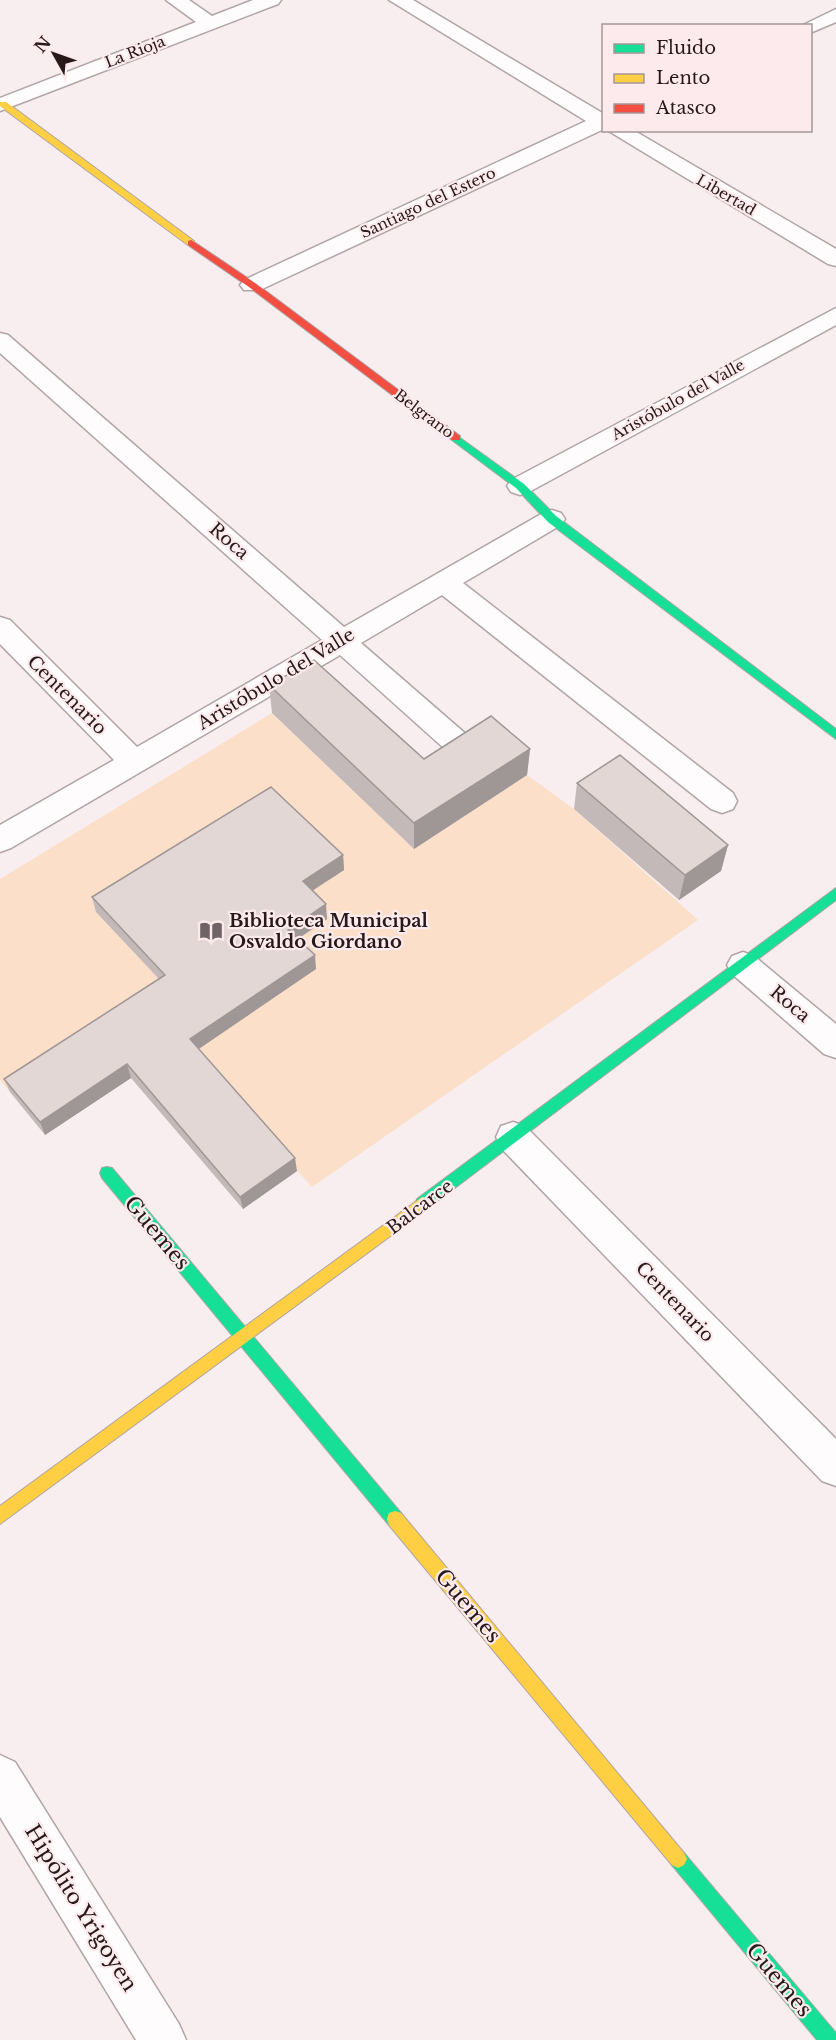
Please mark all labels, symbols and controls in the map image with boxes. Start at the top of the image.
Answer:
north arrow [24,24,84,84]
legend [602,24,812,132]
street label: La Rioja [102,31,168,72]
text: N [30,32,55,57]
text: Fluido [656,37,716,59]
text: Lento [656,67,710,89]
text: Atasco [655,97,716,119]
street label: Santiago del Estero [357,163,499,242]
street label: Libertad [693,170,759,219]
street label: Aristóbulo del Valle [607,355,748,445]
street label: Belgrano [391,385,458,442]
street label: Roca [205,518,253,564]
street label: Aristóbulo del Valle [193,623,358,735]
street label: Centenario [23,651,111,739]
place label: Biblioteca Municipal Osvaldo Giordano [229,910,429,953]
library icon: Biblioteca Municipal Osvaldo Giordano [198,918,224,944]
street label: Roca [766,981,814,1027]
street label: Balcarce [382,1175,458,1239]
street label: Guemes [119,1191,195,1275]
street label: Centenario [631,1257,719,1347]
street label: Guemes [430,1564,506,1648]
street label: Hipólito Yrigoyen [19,1820,143,1996]
street label: Guemes [741,1938,817,2022]

